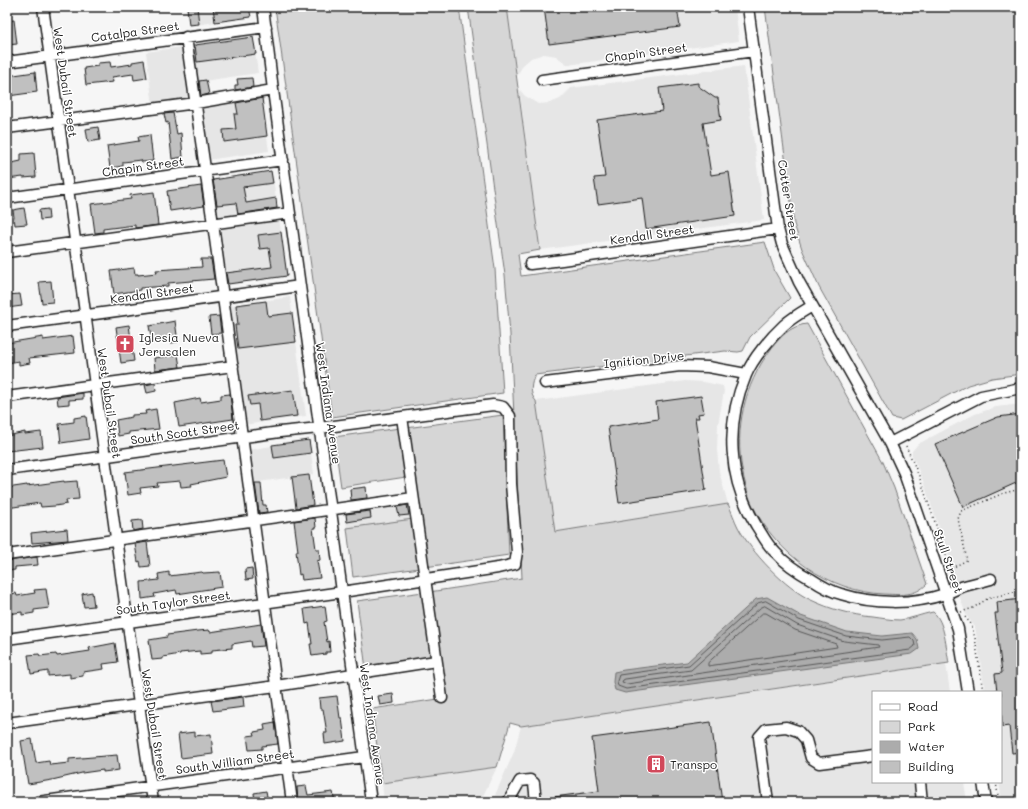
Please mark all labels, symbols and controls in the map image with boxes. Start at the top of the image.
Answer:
street label: Catalpa Street [90,17,180,45]
street label: West Dubail Street [50,26,82,138]
street label: Chapin Street [604,38,688,66]
street label: Chapin Street [101,152,185,180]
street label: Cotter Street [775,158,803,242]
street label: Kendall Street [609,220,695,248]
street label: Kendall Street [109,279,195,307]
place label: Iglesia Nueva Jerusalen [139,329,219,359]
church icon: Iglesia Nueva Jerusalen [114,333,136,355]
street label: West Indiana Avenue [313,341,345,465]
street label: West Dubail Street [94,347,126,459]
street label: Ignition Drive [603,347,685,371]
street label: South Scott Street [129,416,241,448]
street label: Stull Street [931,527,967,595]
street label: South Taylor Street [115,586,231,618]
street label: West Indiana Avenue [357,662,389,786]
street label: West Dubail Street [138,668,172,780]
legend [872,691,1002,783]
text: Road [908,698,938,714]
text: Park [908,718,935,734]
text: Water [908,738,945,754]
street label: South William Street [175,745,295,777]
building icon: Transpo [645,753,667,775]
place label: Transpo [670,756,717,772]
text: Building [908,758,954,774]

